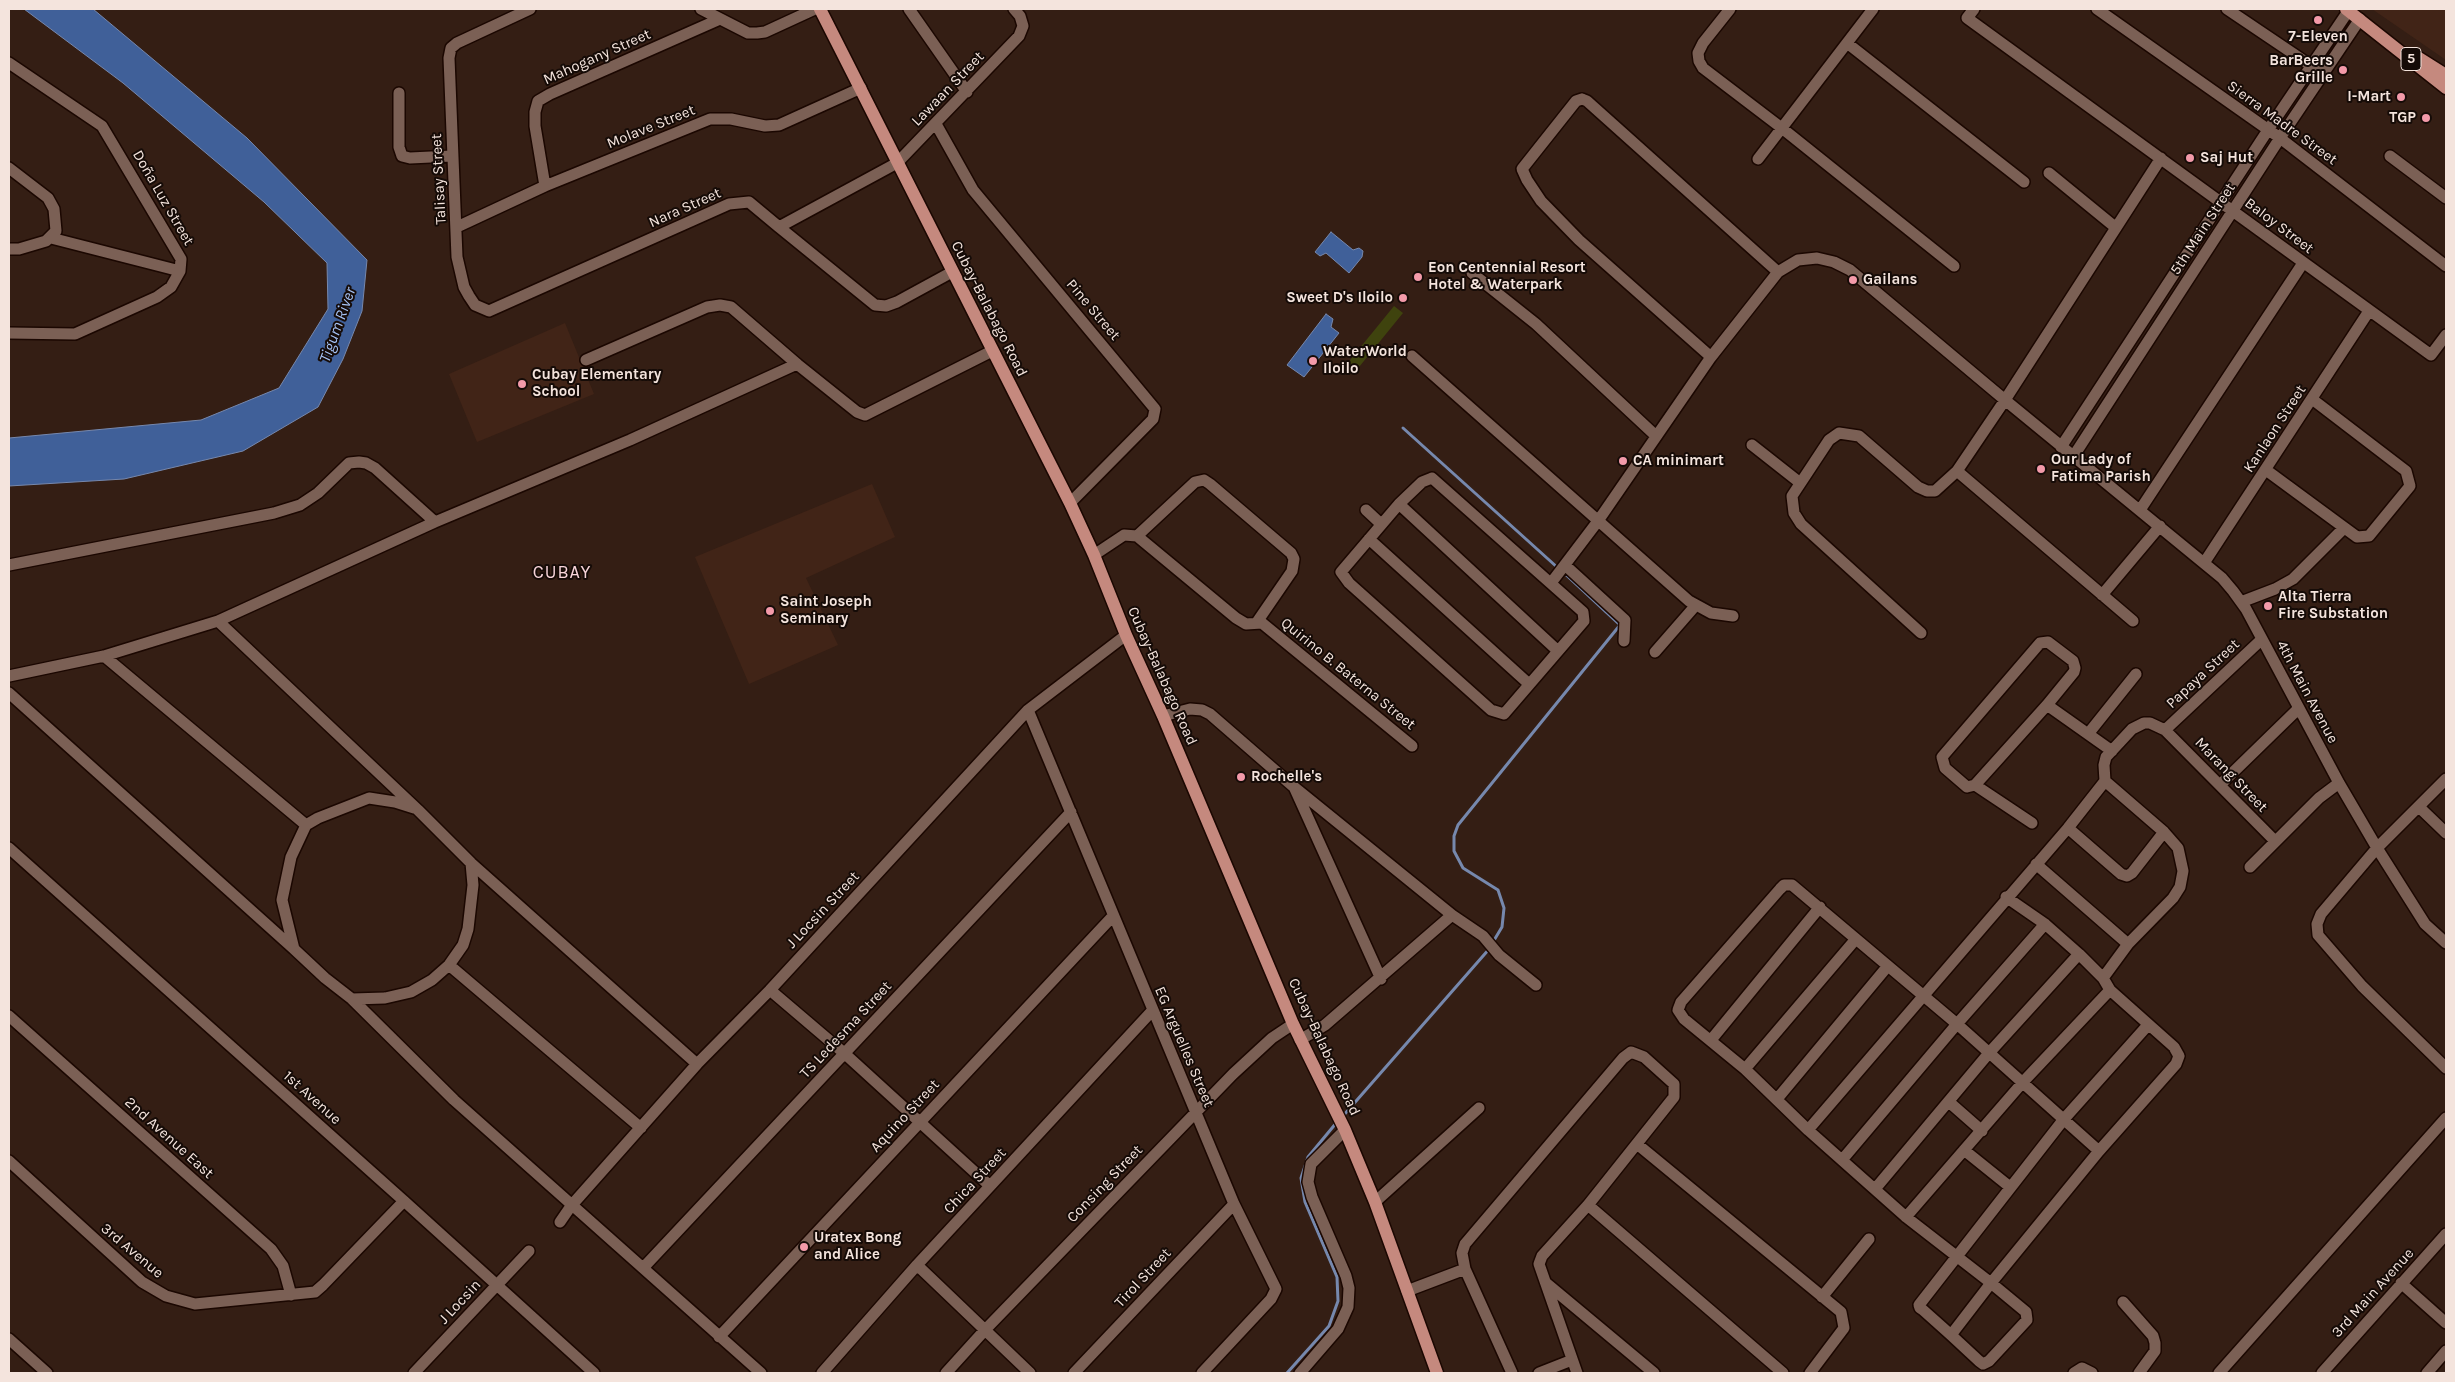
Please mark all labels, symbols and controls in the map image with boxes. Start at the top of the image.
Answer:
marker: 7-Eleven [2312,14,2324,26]
street label: Mahogany Street [540,25,654,89]
place label: 7-Eleven [2288,28,2348,46]
street label: Lawaan Street [908,48,988,130]
road number: 5 [2401,48,2421,70]
place label: BarBeers Grille [2269,52,2333,87]
marker: BarBeers Grille [2337,64,2349,76]
street label: Sierra Madre Street [2223,77,2341,169]
place label: I-Mart [2347,88,2391,106]
marker: I-Mart [2395,91,2407,103]
street label: Molave Street [604,101,698,153]
place label: TGP [2389,109,2416,127]
marker: TGP [2420,112,2432,124]
street label: Talisay Street [428,133,450,225]
street label: Doña Luz Street [128,147,198,249]
place label: Saj Hut [2200,149,2253,167]
marker: Saj Hut [2184,152,2196,164]
street label: 5th Main Street [2167,180,2239,278]
street label: Nara Street [646,184,724,232]
street label: Baloy Street [2241,194,2317,258]
street label: Cubay-Balabago Road [947,238,1031,380]
place label: Eon Centennial Resort Hotel & Waterpark [1428,259,1586,294]
marker: Eon Centennial Resort Hotel & Waterpark [1412,271,1424,283]
place label: Gailans [1863,271,1917,289]
marker: Gailans [1847,274,1859,286]
street label: Pine Street [1062,276,1124,344]
water label: Tigum River [316,285,360,365]
place label: Sweet D's Iloilo [1286,289,1393,307]
marker: Sweet D's Iloilo [1397,292,1409,304]
place label: WaterWorld Iloilo [1323,343,1407,378]
marker: WaterWorld Iloilo [1307,355,1319,367]
place label: Cubay Elementary School [532,366,661,401]
marker: Cubay Elementary School [516,378,528,390]
street label: Kanlaon Street [2240,382,2310,476]
place label: Our Lady of Fatima Parish [2051,451,2151,486]
place label: CA minimart [1633,452,1724,470]
marker: CA minimart [1617,455,1629,467]
marker: Our Lady of Fatima Parish [2035,463,2047,475]
district label: CUBAY [532,562,592,584]
place label: Alta Tierra Fire Substation [2278,588,2388,623]
place label: Saint Joseph Seminary [780,593,872,628]
marker: Alta Tierra Fire Substation [2262,600,2274,612]
street label: Cubay-Balabago Road [1123,604,1201,748]
marker: Saint Joseph Seminary [764,605,776,617]
street label: Quirino B. Baterna Street [1277,614,1419,734]
street label: Papaya Street [2163,636,2243,712]
street label: 4th Main Avenue [2272,637,2342,747]
street label: Marang Street [2191,734,2271,816]
place label: Rochelle's [1251,768,1322,786]
marker: Rochelle's [1235,771,1247,783]
street label: J Locsin Street [783,868,863,952]
street label: Cubay-Balabago Road [1284,975,1364,1119]
street label: TS Ledesma Street [796,978,896,1082]
street label: EG Arguelles Street [1150,984,1218,1110]
street label: 1st Avenue [279,1067,345,1129]
street label: Aquino Street [867,1076,943,1156]
street label: 2nd Avenue East [121,1093,217,1183]
street label: Consing Street [1063,1141,1147,1227]
street label: Chica Street [940,1144,1010,1218]
street label: 3rd Avenue [97,1220,167,1282]
place label: Uratex Bong and Alice [814,1229,901,1264]
marker: Uratex Bong and Alice [798,1241,810,1253]
street label: Tirol Street [1111,1245,1175,1311]
street label: 3rd Main Avenue [2328,1245,2418,1341]
street label: J Locsin [435,1276,485,1328]

